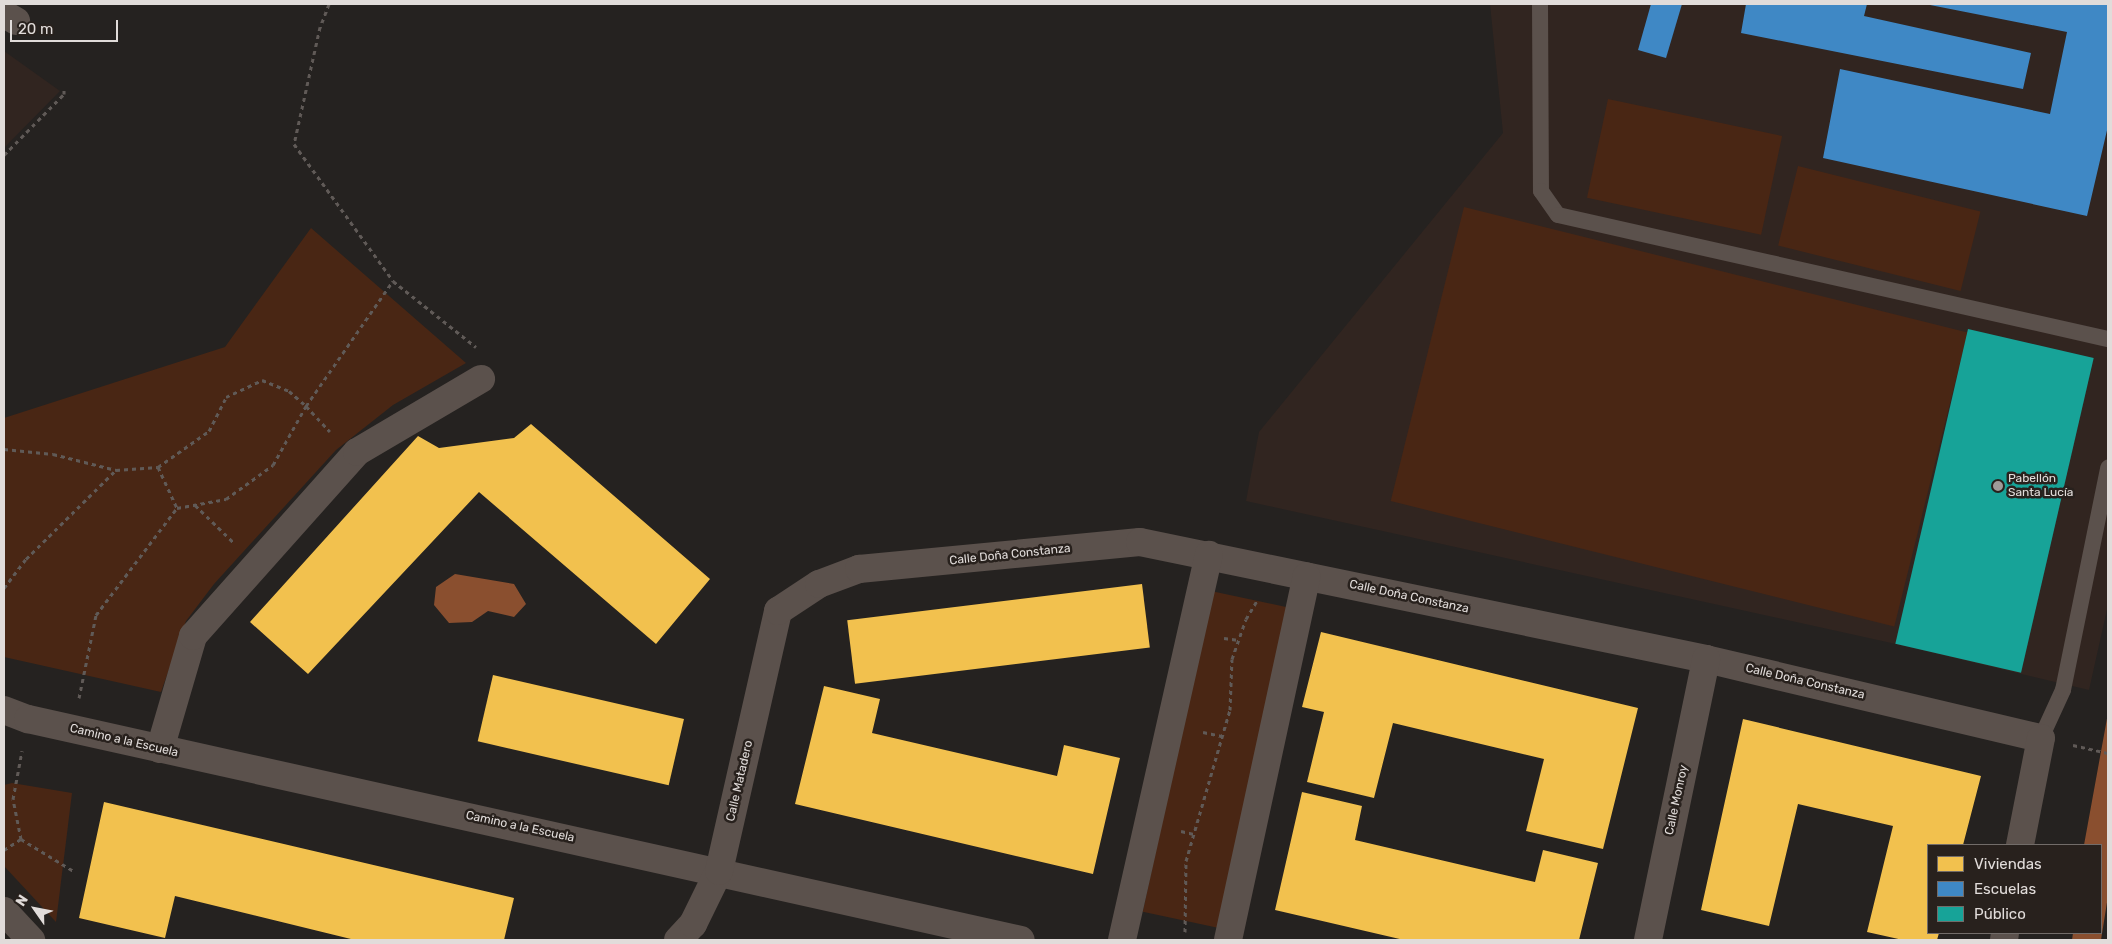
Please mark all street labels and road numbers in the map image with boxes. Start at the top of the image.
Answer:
street label: Calle Doña Constanza [949,541,1071,569]
street label: Calle Doña Constanza [1348,577,1470,617]
street label: Calle Doña Constanza [1744,661,1866,703]
street label: Camino a la Escuela [68,722,180,760]
street label: Calle Matadero [724,739,756,823]
street label: Calle Monroy [1663,764,1691,836]
street label: Camino a la Escuela [464,808,576,846]

